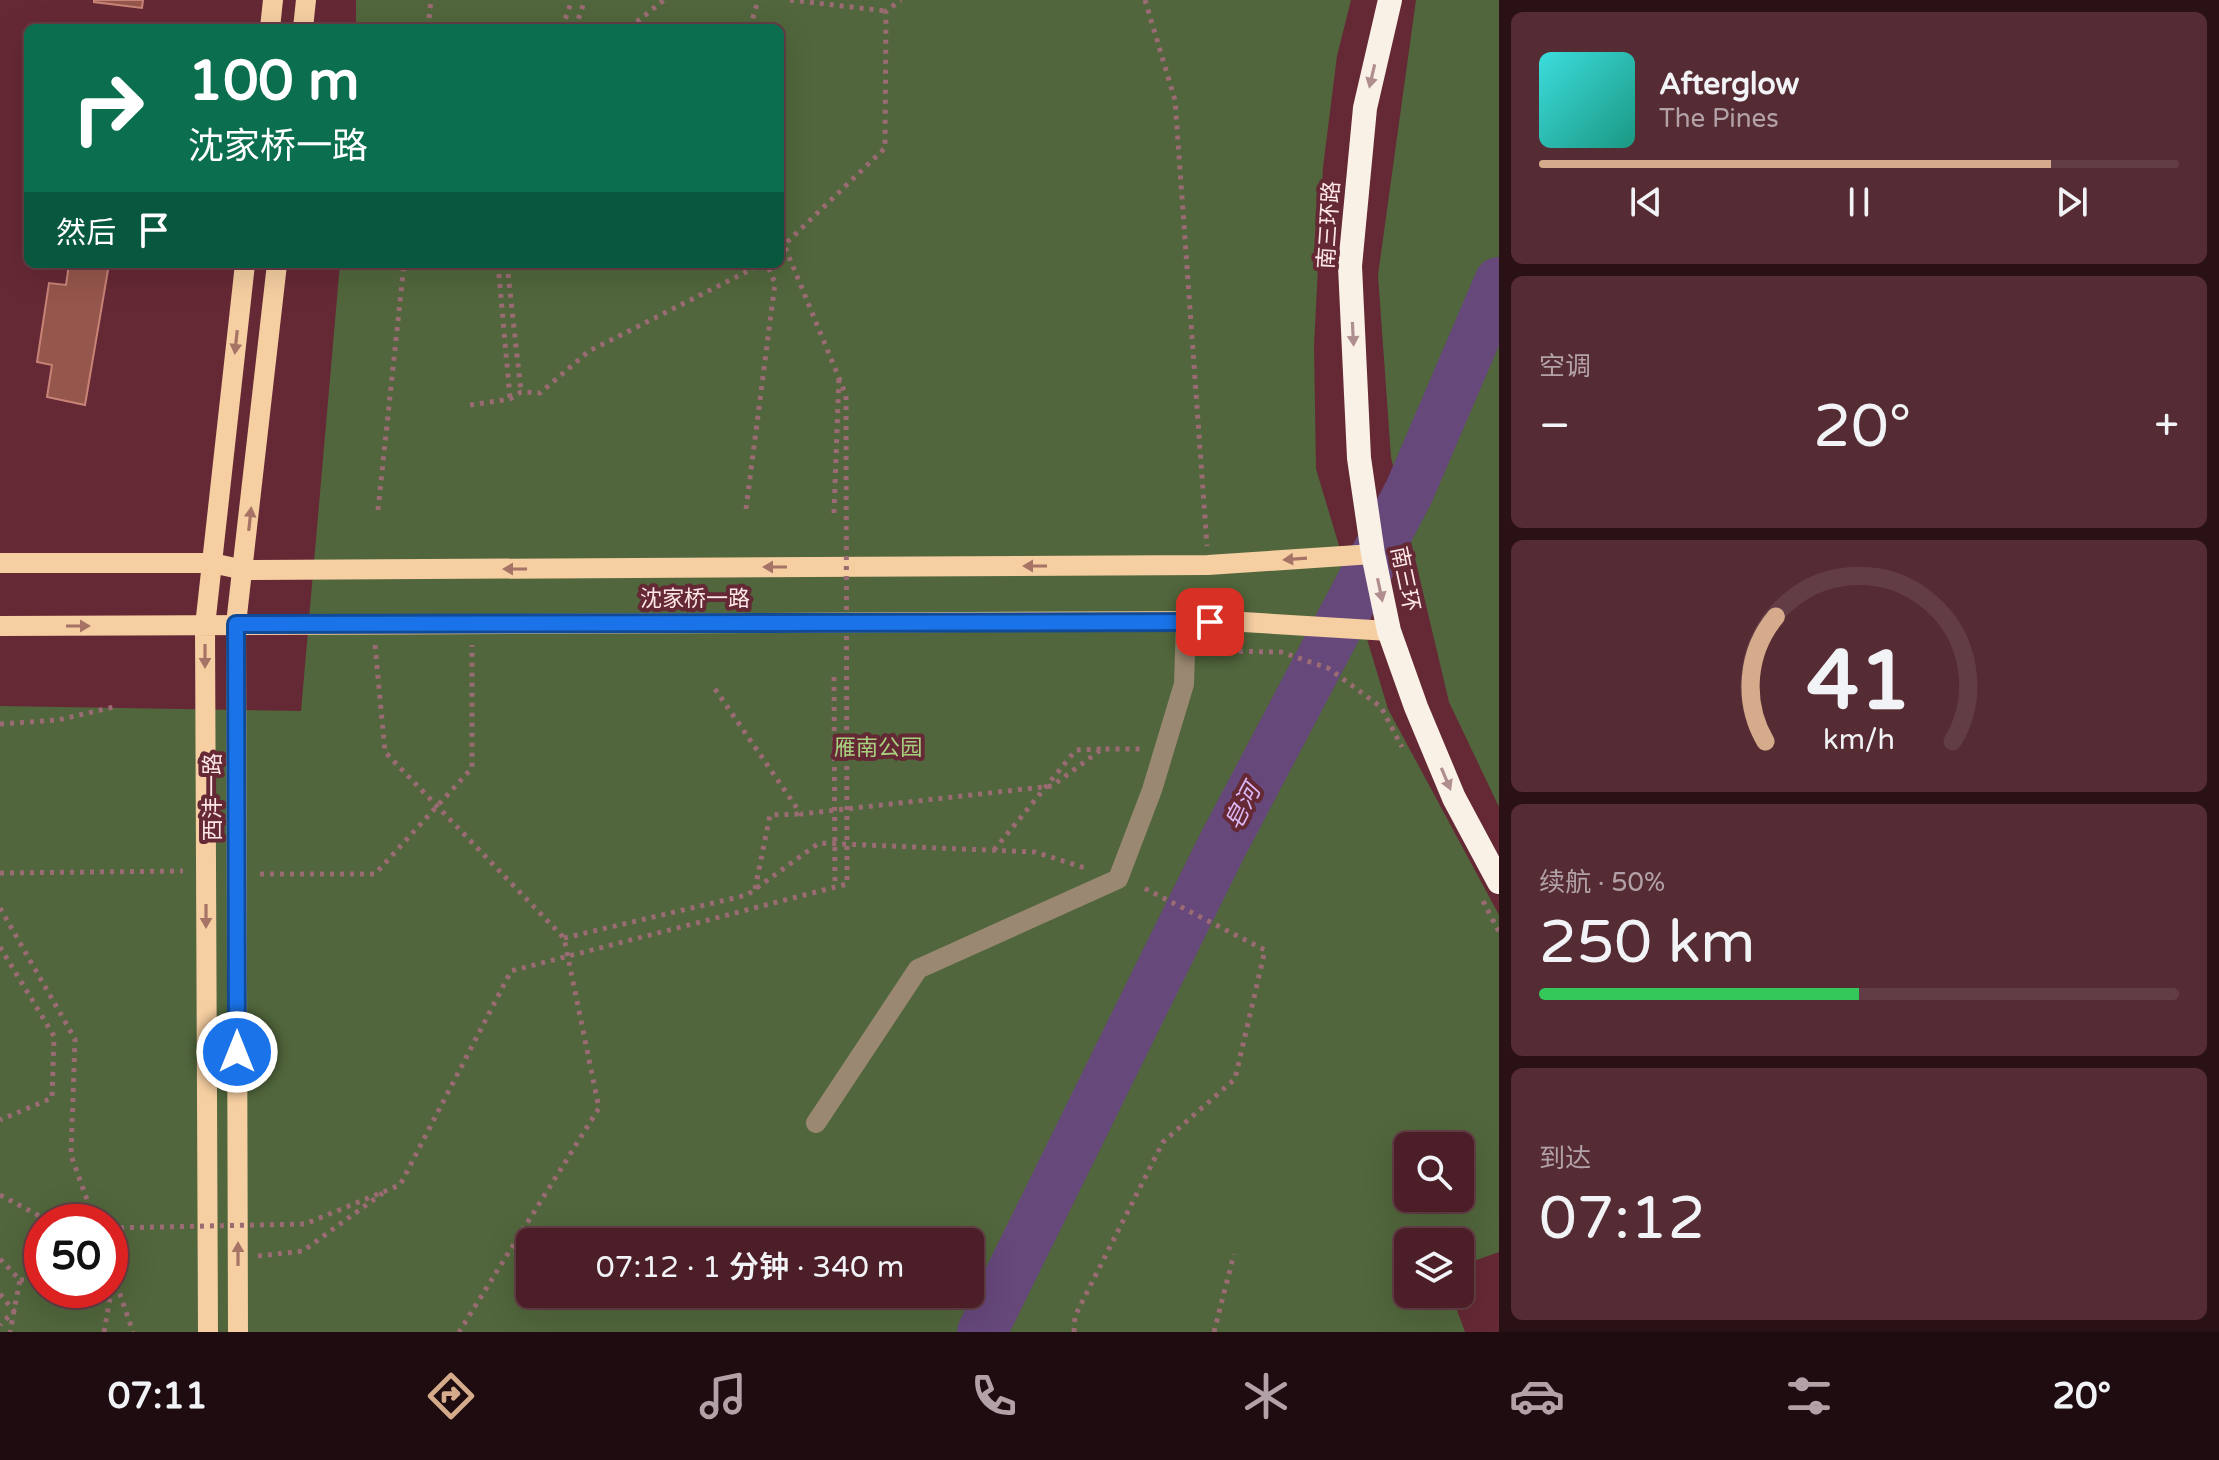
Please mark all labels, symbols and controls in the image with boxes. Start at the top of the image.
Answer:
text: 100 m [188,48,359,115]
icon: right [56,56,160,160]
one-way arrow [1366,64,1378,89]
text: Afterglow [1659,66,1799,103]
text: The Pines [1659,103,1779,134]
text: 沈家桥一路 [188,125,368,168]
street label: 南三环路 [1313,180,1345,270]
icon: previous [1624,180,1668,224]
icon: pause [1837,180,1881,224]
icon: next [2050,180,2094,224]
icon: arrive [132,208,176,252]
text: 然后 [56,215,116,252]
one-way arrow [1347,322,1360,347]
one-way arrow [230,329,243,354]
text: 空调 [1539,351,1591,382]
text: 20° [1813,391,1911,463]
text: − [1539,400,1570,453]
text: + [2154,400,2179,453]
one-way arrow [243,506,256,531]
street label: 南三环 [1385,544,1425,614]
one-way arrow [1282,553,1307,566]
one-way arrow [1022,560,1047,572]
one-way arrow [762,561,787,573]
one-way arrow [502,563,527,575]
one-way arrow [1374,578,1387,603]
street label: 沈家桥一路 [640,586,750,612]
pin [1176,588,1244,656]
icon: arrive [1188,600,1232,644]
one-way arrow [66,620,91,632]
text: 41 [1807,632,1911,732]
one-way arrow [199,644,211,669]
text: km/h [1823,723,1895,757]
park label: 雁南公园 [834,735,922,761]
street label: 西沣一路 [200,753,226,841]
one-way arrow [1440,767,1453,791]
water label: 皂河 [1219,775,1269,835]
text: 续航 · 50% [1539,867,1665,898]
one-way arrow [200,904,212,929]
text: 250 km [1539,907,1755,979]
position arrow [195,1010,279,1094]
map controls [1394,1132,1474,1308]
button: search [1394,1132,1474,1212]
text: 到达 [1539,1143,1591,1174]
text: 07:12 [1539,1183,1705,1255]
speed limit sign: 50 [24,1204,128,1308]
button: layers [1394,1228,1474,1308]
one-way arrow [232,1241,244,1266]
text: 07:12 · 1 分钟 · 340 m [596,1249,904,1286]
icon: directions [423,1368,479,1424]
icon: music [695,1368,751,1424]
icon: phone [966,1368,1022,1424]
icon: climate [1238,1368,1294,1424]
icon: car [1509,1368,1565,1424]
icon: filters [1781,1368,1837,1424]
text: 07:11 [108,1375,208,1418]
text: 20° [2052,1375,2111,1418]

